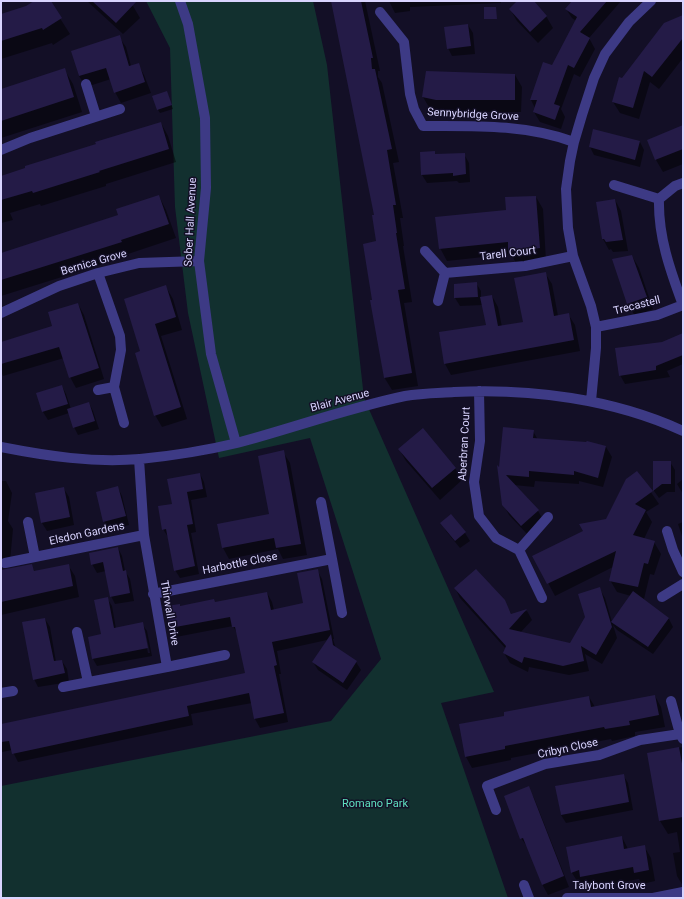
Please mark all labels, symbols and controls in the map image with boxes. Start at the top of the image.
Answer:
street label: Sennybridge Grove [427,106,519,124]
street label: Sober Hall Avenue [182,177,200,267]
street label: Tarell Court [479,244,537,264]
street label: Bernica Grove [59,247,129,279]
street label: Trecastell [612,294,662,318]
street label: Blair Avenue [309,387,371,415]
street label: Aberbran Court [456,406,474,482]
street label: Elsdon Gardens [48,520,126,548]
street label: Harbottle Close [201,550,279,578]
street label: Thirwall Drive [157,579,181,647]
street label: Cribyn Close [537,736,599,762]
park label: Romano Park [342,797,408,811]
street label: Talybont Grove [572,879,646,893]

